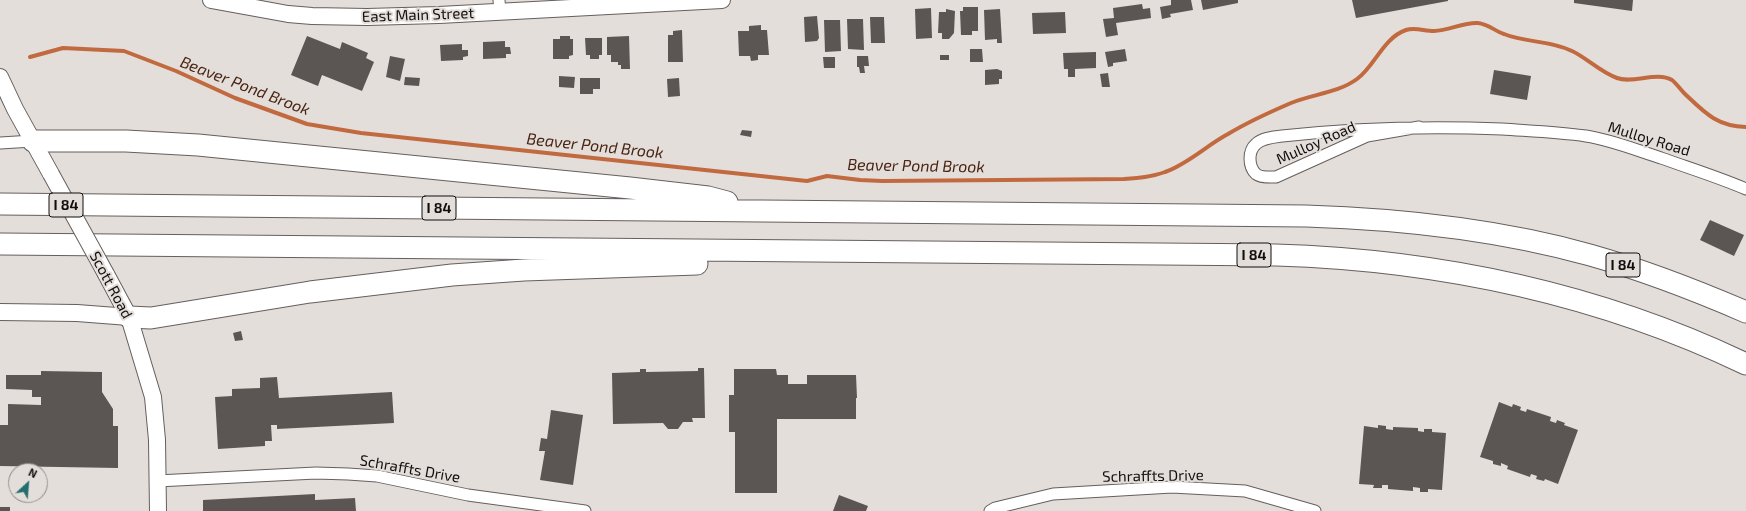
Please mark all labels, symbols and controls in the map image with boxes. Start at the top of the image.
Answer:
street label: East Main Street [362,4,474,26]
water label: Beaver Pond Brook [177,52,313,120]
street label: Mulloy Road [1274,118,1358,168]
street label: Mulloy Road [1606,118,1692,160]
water label: Beaver Pond Brook [526,129,664,163]
water label: Beaver Pond Brook [847,155,985,177]
road number: I 84 [49,193,83,217]
road number: I 84 [422,196,456,220]
road number: I 84 [1237,243,1271,267]
street label: Scott Road [86,248,136,322]
road number: I 84 [1606,253,1640,277]
street label: Schraffts Drive [358,451,462,487]
north arrow [8,463,48,503]
text: N [27,465,39,480]
street label: Schraffts Drive [1102,466,1204,486]

